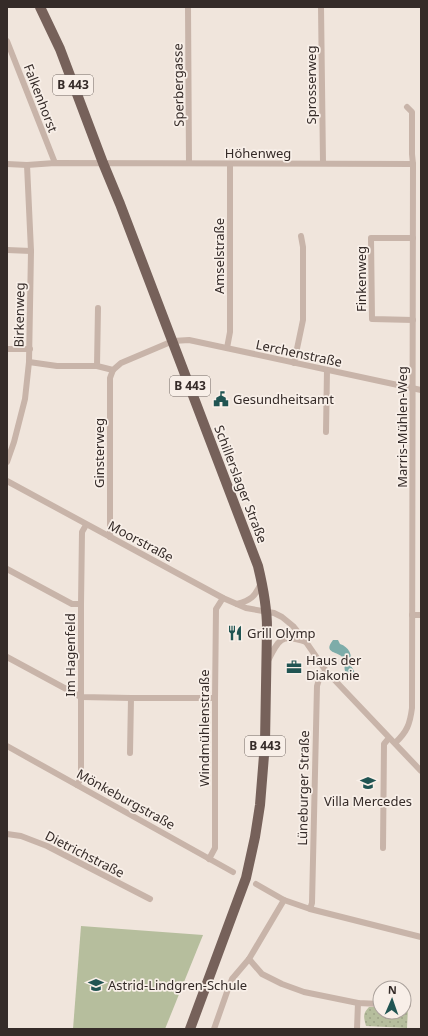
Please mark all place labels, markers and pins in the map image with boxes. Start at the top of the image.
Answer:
public building icon: Gesundheitsamt [212,390,230,408]
place label: Gesundheitsamt [233,390,334,408]
restaurant icon: Grill Olymp [226,624,244,642]
place label: Grill Olymp [247,624,316,642]
place label: Haus der Diakonie [306,651,362,684]
office icon: Haus der Diakonie [285,658,303,676]
school or university icon: Villa Mercedes [359,774,377,792]
place label: Villa Mercedes [324,792,412,810]
school or university icon: Astrid-Lindgren-Schule [87,976,105,994]
place label: Astrid-Lindgren-Schule [108,976,247,994]

